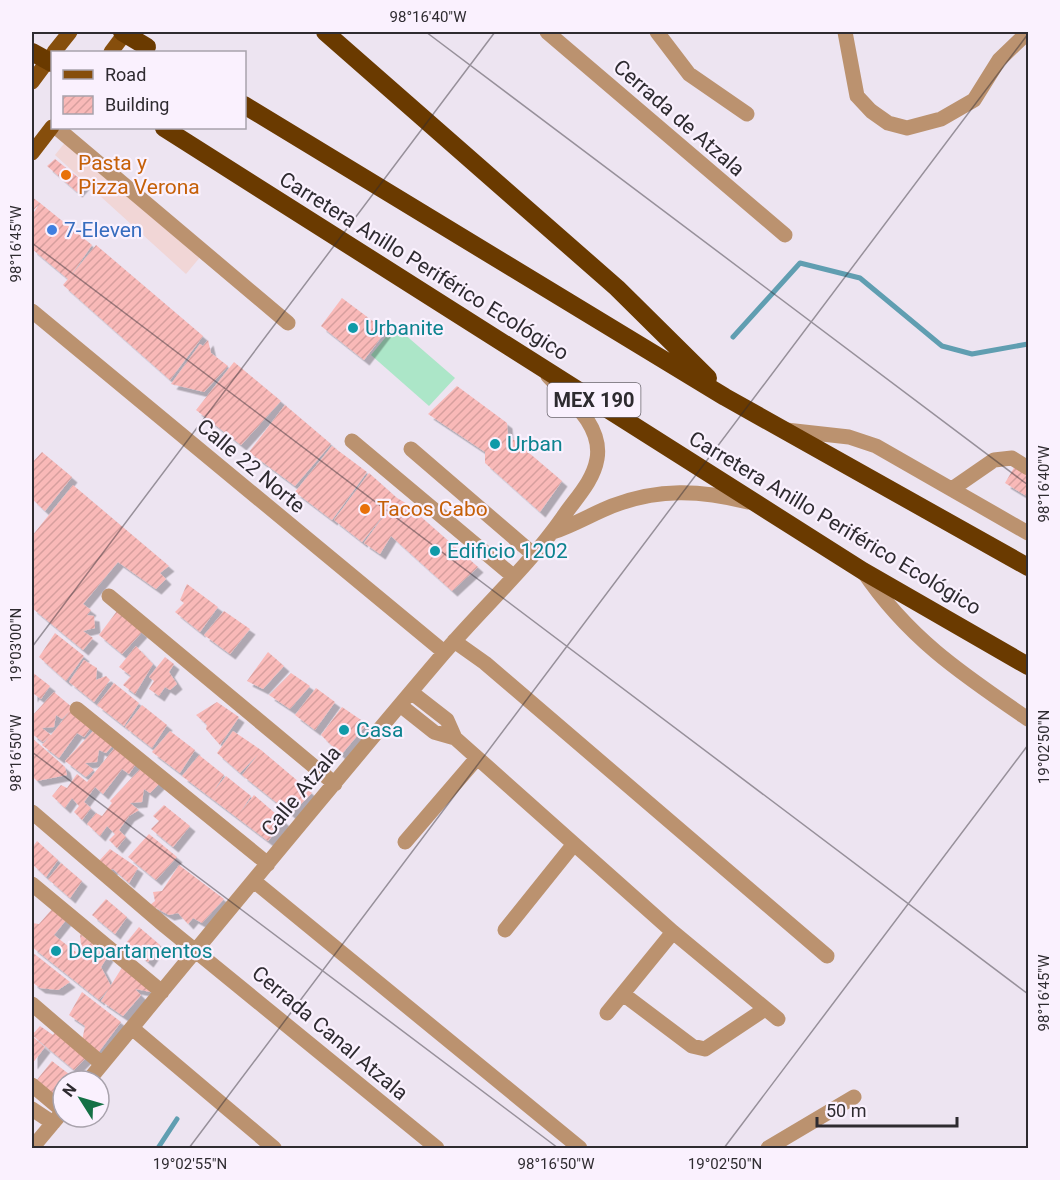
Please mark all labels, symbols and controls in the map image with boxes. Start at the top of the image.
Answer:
text: 98°16'40"W [390,8,466,26]
legend [51,51,246,129]
street label: Cerrada de Atzala [609,55,749,181]
text: Road [105,64,146,85]
text: Building [105,94,169,115]
place label: Pasta y Pizza Verona [78,151,200,199]
street label: Carretera Anillo Periférico Ecológico [275,167,573,365]
marker: Pasta y Pizza Verona [59,168,73,182]
text: 98°16'45"W [7,206,25,282]
place label: 7-Eleven [64,218,142,242]
marker: 7-Eleven [45,223,59,237]
place label: Urbanite [365,316,444,340]
marker: Urbanite [346,321,360,335]
road number: MEX 190 [548,383,640,417]
street label: Calle 22 Norte [192,414,310,518]
street label: Carretera Anillo Periférico Ecológico [685,426,985,620]
place label: Urban [507,432,563,456]
marker: Urban [488,437,502,451]
text: 98°16'40"W [1035,446,1053,522]
place label: Tacos Cabo [377,497,488,521]
marker: Tacos Cabo [358,502,372,516]
place label: Edificio 1202 [447,539,568,563]
marker: Edificio 1202 [428,544,442,558]
text: 19°03'00"N [7,608,25,682]
text: 19°02'50"N [1035,710,1053,784]
text: 98°16'50"W [7,715,25,791]
place label: Casa [356,718,403,742]
marker: Casa [337,723,351,737]
street label: Calle Atzala [256,741,346,841]
place label: Departamentos [68,939,213,963]
marker: Departamentos [49,944,63,958]
text: 98°16'45"W [1035,955,1053,1031]
street label: Cerrada Canal Atzala [247,961,413,1105]
north arrow [51,1069,111,1129]
text: N [58,1080,80,1101]
scale bar [817,1090,956,1128]
text: 50 m [826,1100,866,1121]
text: 19°02'55"N [153,1155,227,1173]
text: 98°16'50"W [518,1155,594,1173]
text: 19°02'50"N [688,1155,762,1173]

